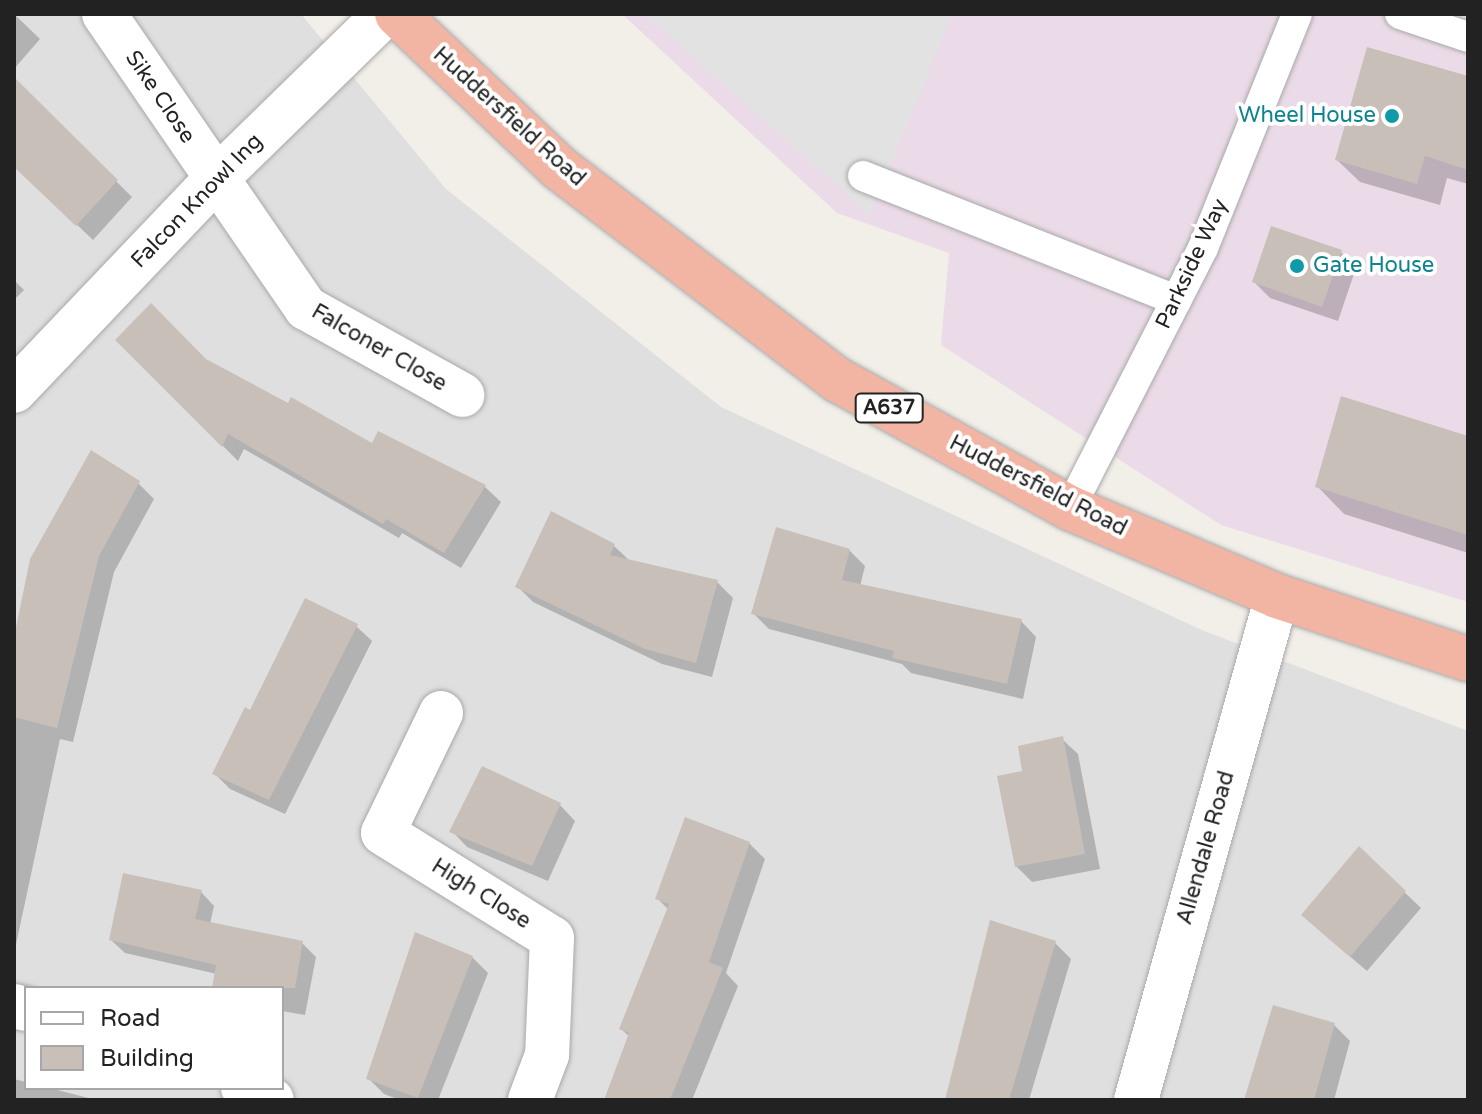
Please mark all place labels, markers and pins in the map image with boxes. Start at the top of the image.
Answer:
place label: Wheel House [1238,103,1376,129]
marker: Wheel House [1383,107,1401,125]
place label: Gate House [1313,253,1434,279]
marker: Gate House [1288,257,1306,275]

